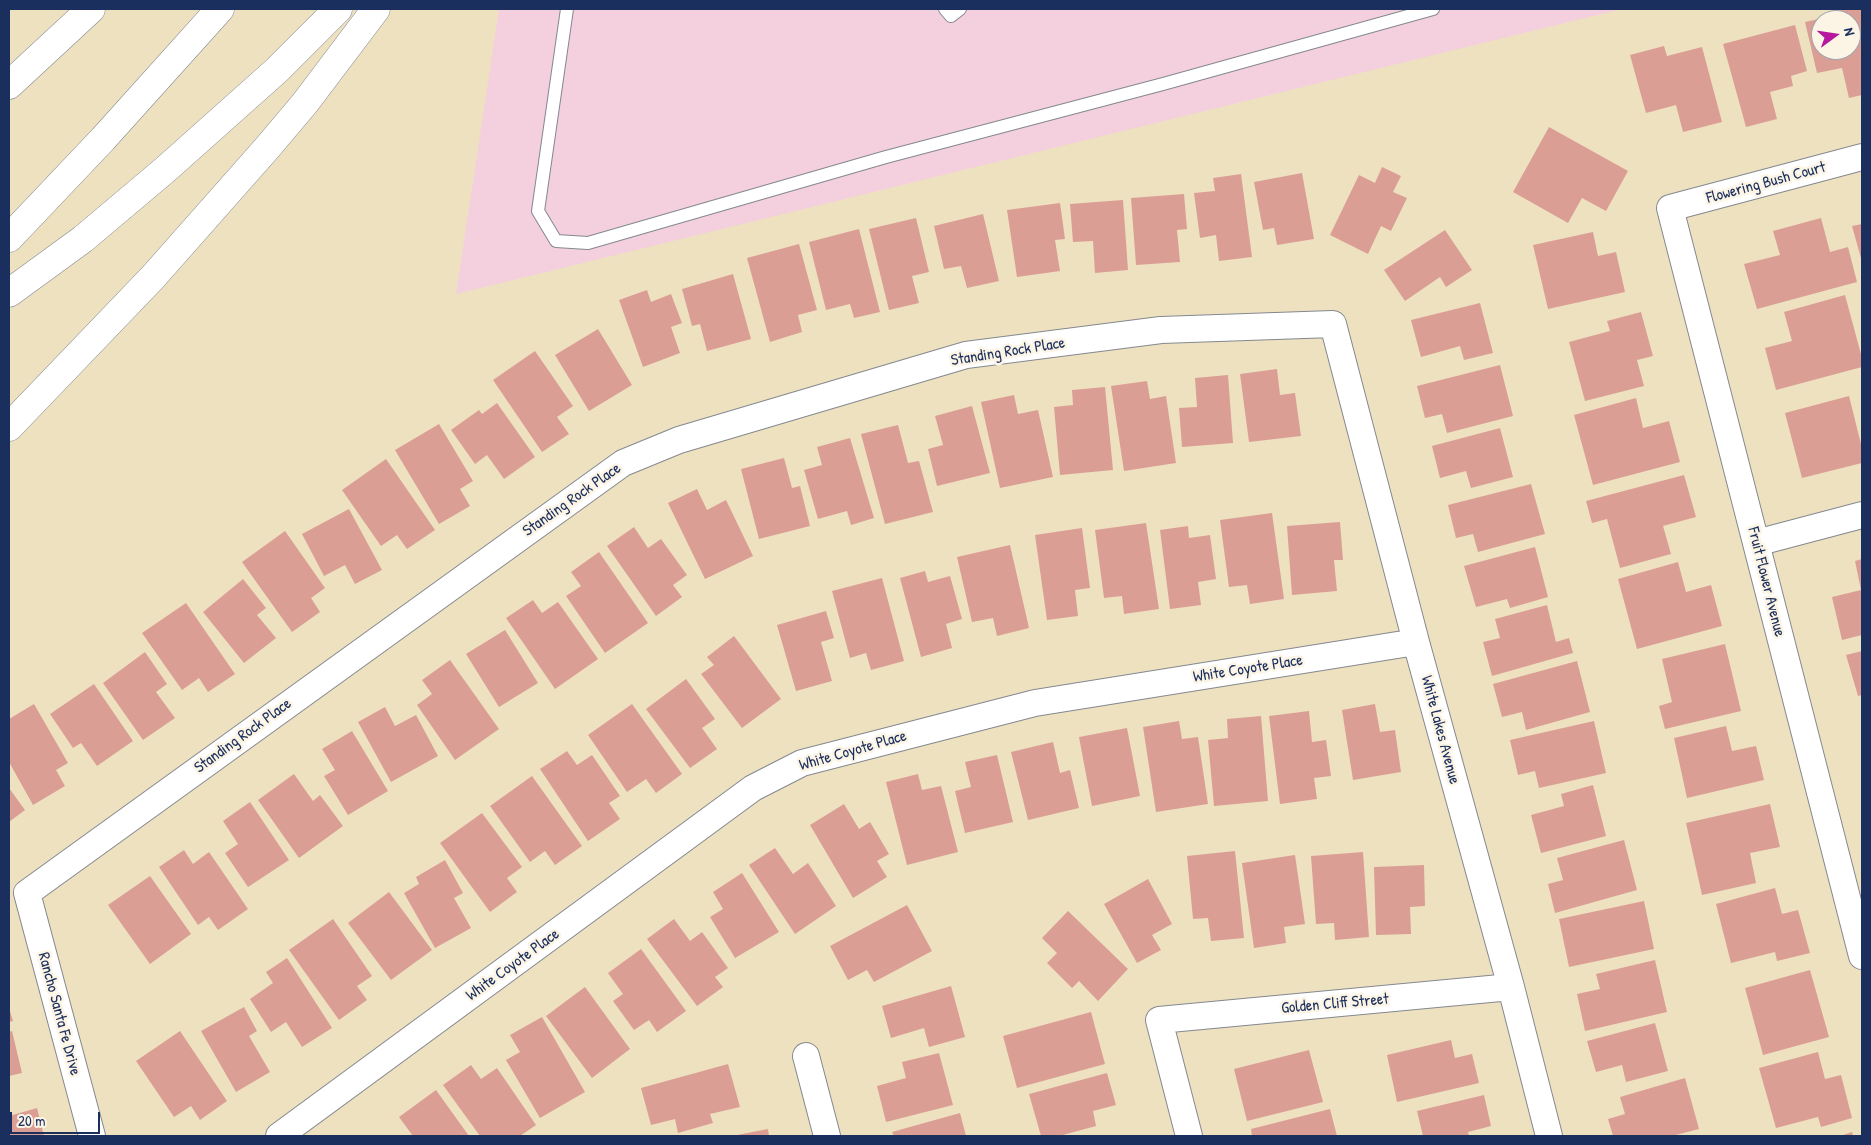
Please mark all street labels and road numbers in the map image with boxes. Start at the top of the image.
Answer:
street label: Flowering Bush Court [1704,158,1828,208]
street label: Standing Rock Place [950,334,1066,370]
street label: Standing Rock Place [519,459,625,541]
street label: Fruit Flower Avenue [1743,525,1789,639]
street label: White Coyote Place [1192,651,1304,687]
street label: White Lakes Avenue [1416,674,1464,786]
street label: Standing Rock Place [191,694,295,778]
street label: White Coyote Place [797,727,909,775]
street label: White Coyote Place [463,925,563,1005]
street label: Rancho Santa Fe Drive [33,951,85,1077]
street label: Golden Cliff Street [1280,990,1390,1018]

